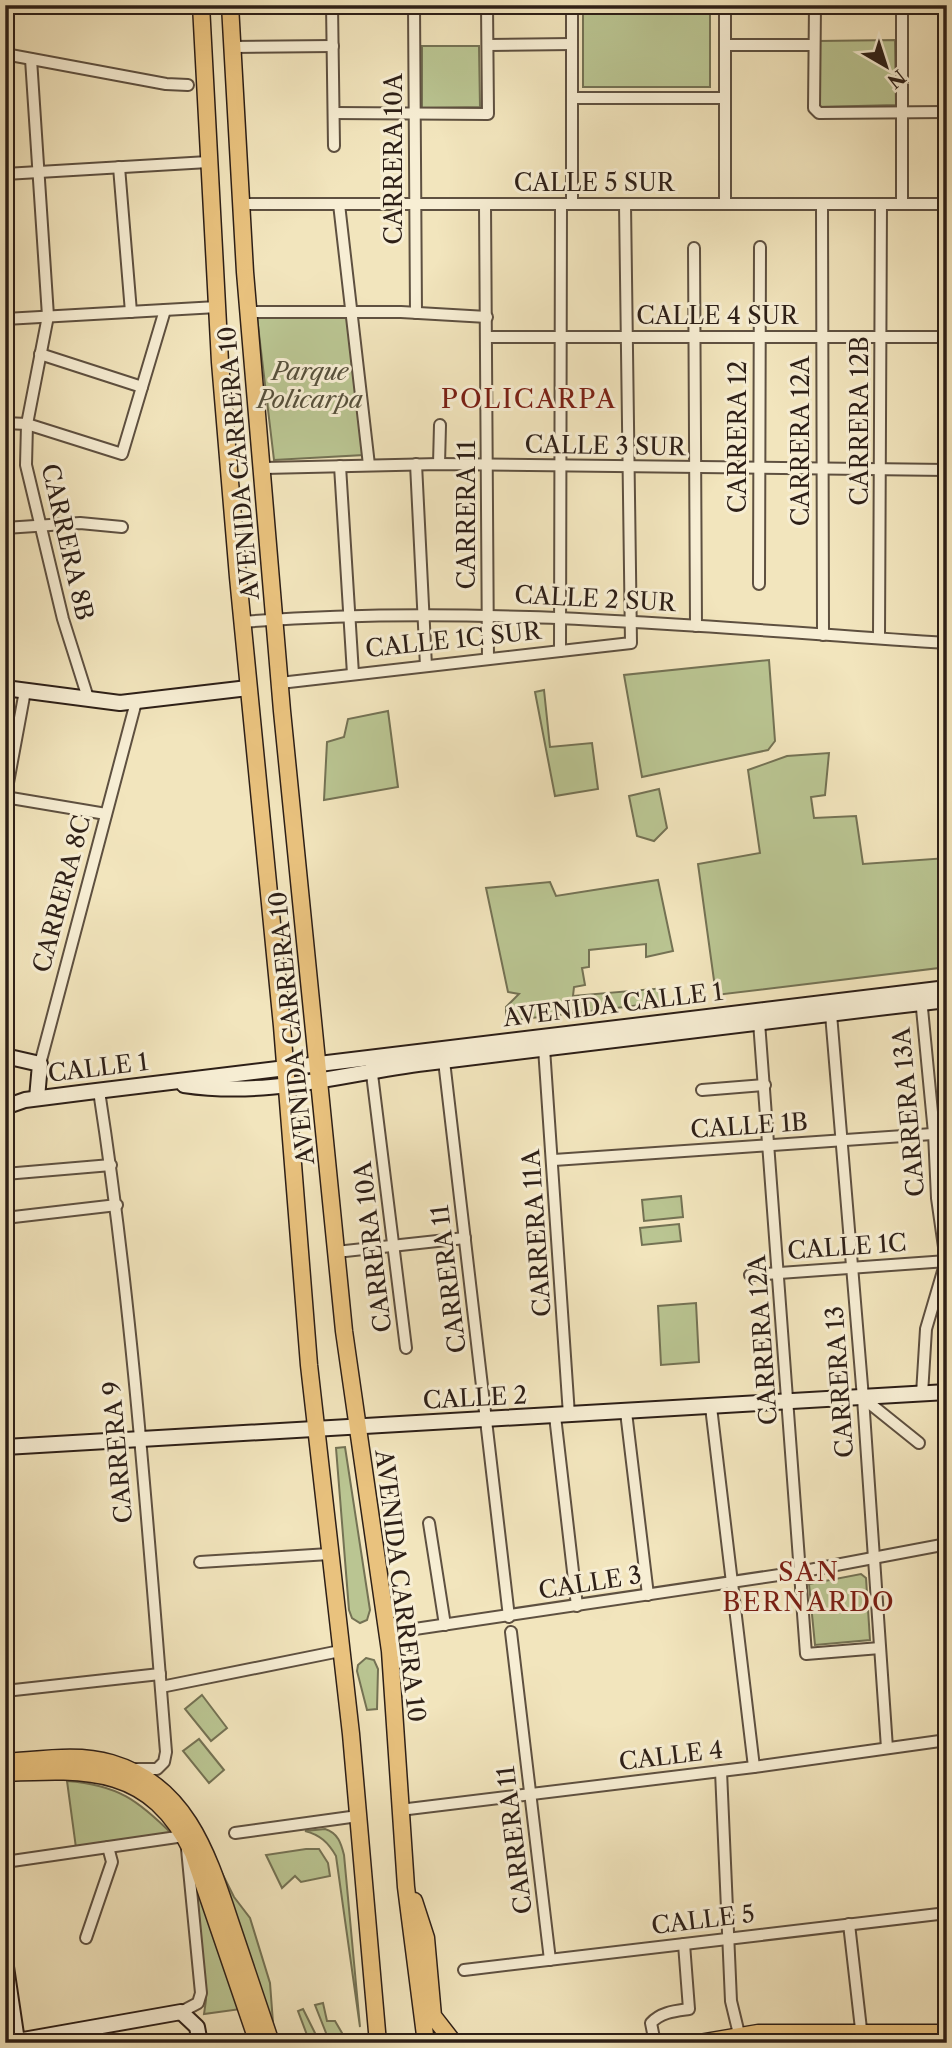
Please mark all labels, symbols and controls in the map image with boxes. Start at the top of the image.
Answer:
north arrow [850,32,920,102]
text: N [883,65,910,93]
street label: CARRERA 10A [379,72,408,245]
street label: CALLE 5 SUR [514,168,676,197]
street label: CALLE 4 SUR [636,301,799,330]
street label: AVENIDA CARRERA 10 [212,325,265,602]
street label: CARRERA 12B [845,336,874,506]
street label: CARRERA 12A [786,355,815,526]
park label: Parque Policarpa [255,357,363,414]
street label: CARRERA 12 [723,361,752,513]
district label: POLICARPA [441,383,617,415]
street label: CALLE 3 SUR [524,430,687,461]
street label: CARRERA 11 [452,441,481,589]
street label: CARRERA 8B [35,461,100,623]
street label: CALLE 2 SUR [514,580,678,617]
street label: CALLE 1C SUR [364,616,543,663]
street label: CARRERA 8C [27,812,96,976]
street label: AVENIDA CARRERA 10 [263,890,320,1167]
street label: AVENIDA CALLE 1 [500,977,725,1033]
street label: CARRERA 13A [887,1025,930,1198]
street label: CALLE 1 [46,1047,150,1088]
street label: CALLE 1B [689,1107,809,1144]
street label: CARRERA 11A [516,1147,557,1318]
street label: CARRERA 10A [348,1159,397,1334]
street label: CARRERA 11 [425,1203,472,1355]
street label: CALLE 1C [786,1228,907,1265]
street label: CARRERA 12A [742,1253,783,1426]
street label: CARRERA 13 [820,1305,859,1459]
street label: CARRERA 9 [97,1380,138,1524]
street label: CALLE 2 [422,1380,528,1415]
street label: AVENIDA CARRERA 10 [369,1447,432,1724]
district label: SAN BERNARDO [722,1556,896,1618]
street label: CALLE 3 [536,1560,643,1605]
street label: CALLE 4 [617,1735,725,1776]
street label: CARRERA 11 [491,1764,538,1916]
street label: CALLE 5 [650,1899,756,1940]

